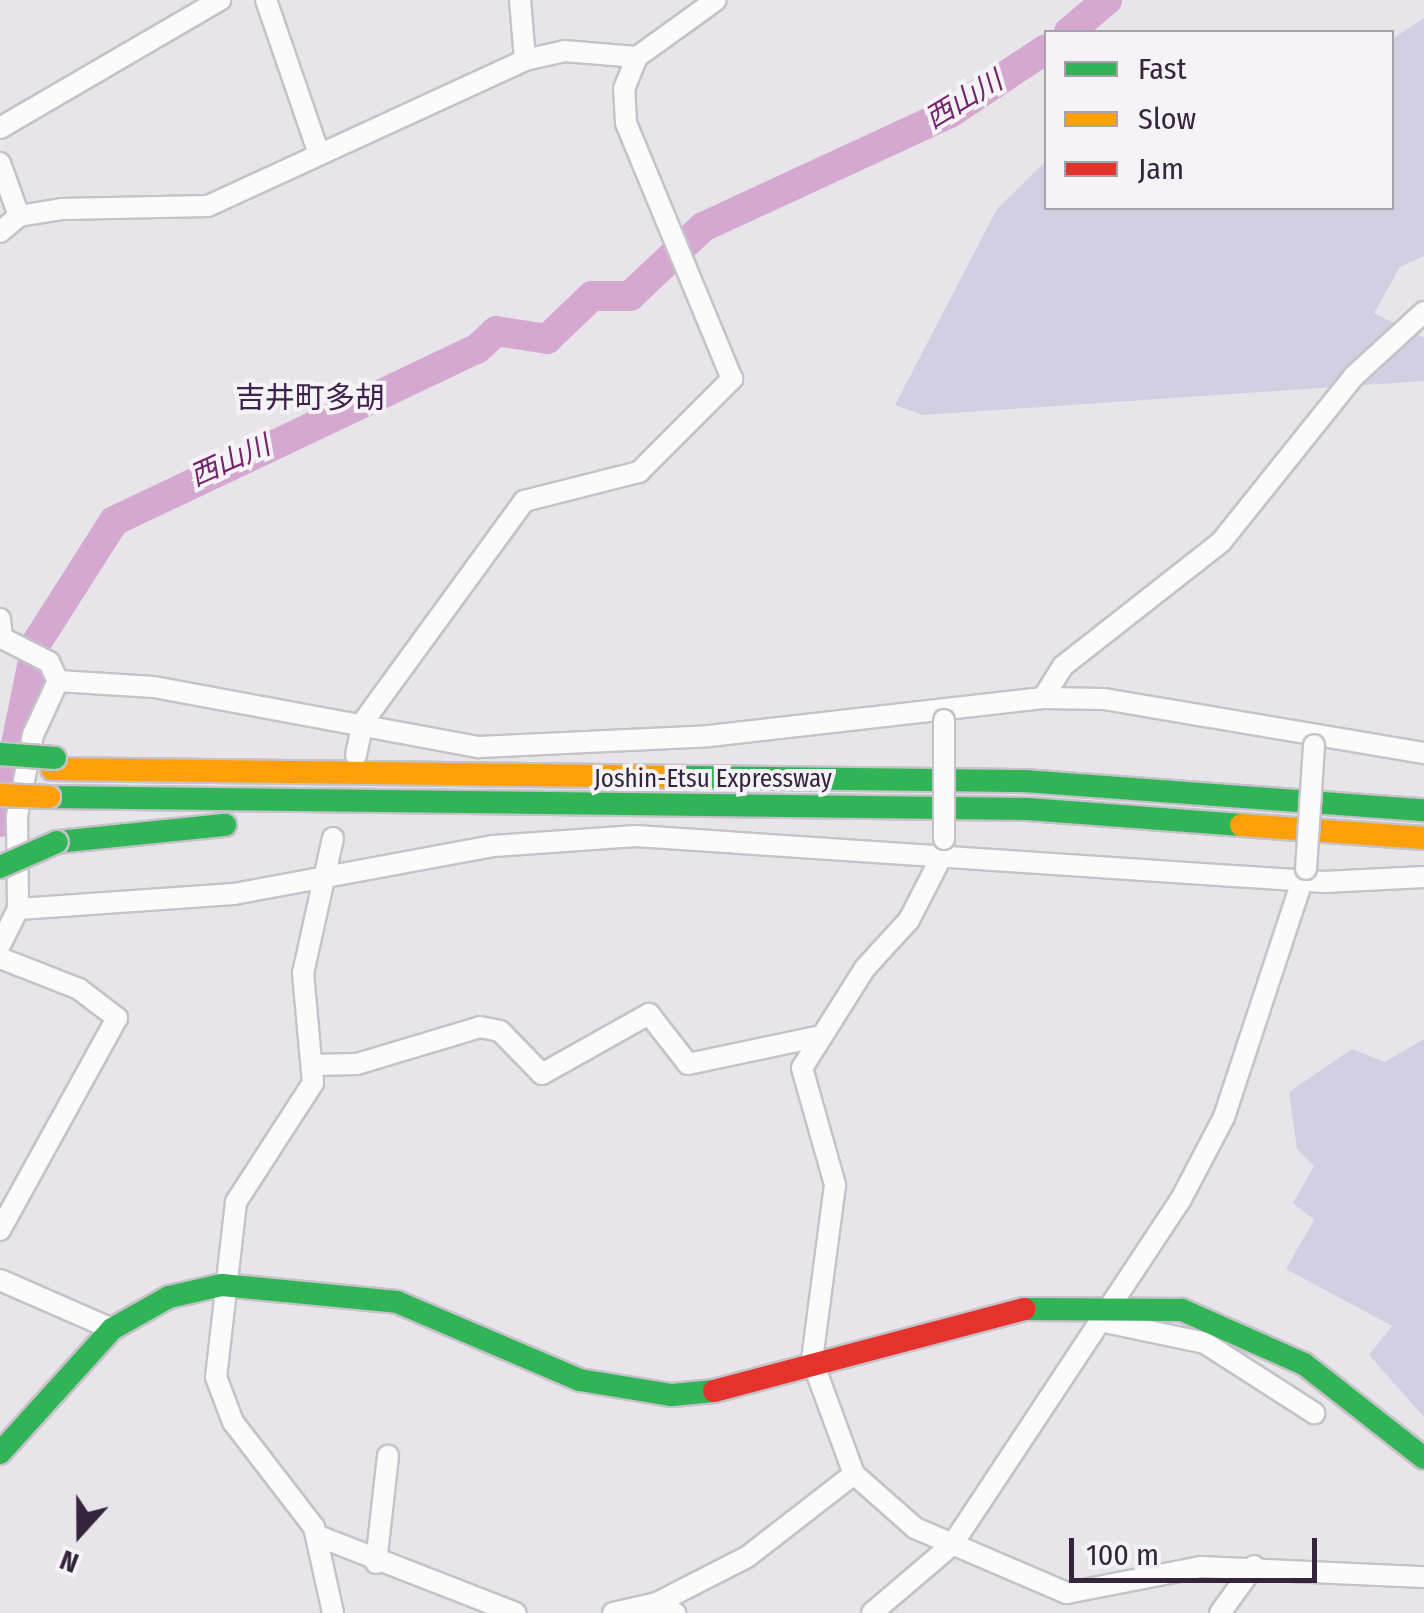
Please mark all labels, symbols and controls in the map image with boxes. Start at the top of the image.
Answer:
legend [1044,30,1394,210]
text: Fast [1138,51,1186,87]
water label: 西山川 [919,64,1009,136]
text: Slow [1138,101,1196,137]
text: Jam [1138,151,1184,187]
district label: 吉井町多胡 [235,380,385,416]
water label: 西山川 [185,429,275,493]
street label: Joshin-Etsu Expressway [594,764,832,794]
north arrow [30,1483,130,1583]
scale bar [1074,1518,1322,1580]
text: 100 m [1086,1537,1159,1573]
text: N [55,1543,83,1580]

